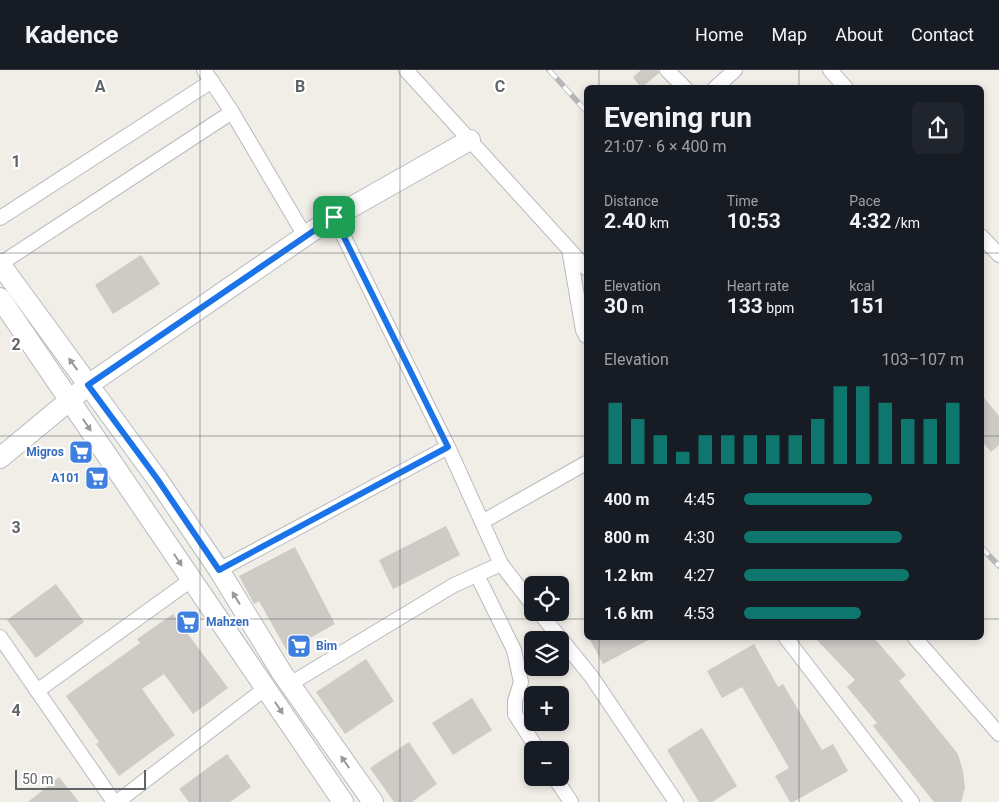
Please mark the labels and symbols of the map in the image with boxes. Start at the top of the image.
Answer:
text: A [95,77,106,96]
text: B [295,77,305,96]
text: C [495,77,505,96]
text: 1 [11,152,21,171]
pin [313,196,355,238]
text: 2 [11,335,21,354]
one-way arrow [68,357,78,371]
one-way arrow [82,418,92,432]
supermarket icon: Migros [68,439,94,465]
place label: Migros [26,445,64,459]
supermarket icon: A101 [84,465,110,491]
place label: A101 [51,471,80,485]
text: 3 [11,518,21,537]
one-way arrow [173,553,183,566]
one-way arrow [231,591,240,604]
supermarket icon: Mahzen [175,609,201,635]
place label: Mahzen [206,615,249,629]
supermarket icon: Bim [286,633,312,659]
place label: Bim [316,639,337,653]
text: 4 [11,701,21,720]
one-way arrow [274,701,284,715]
one-way arrow [340,755,350,769]
scale bar [15,767,146,790]

